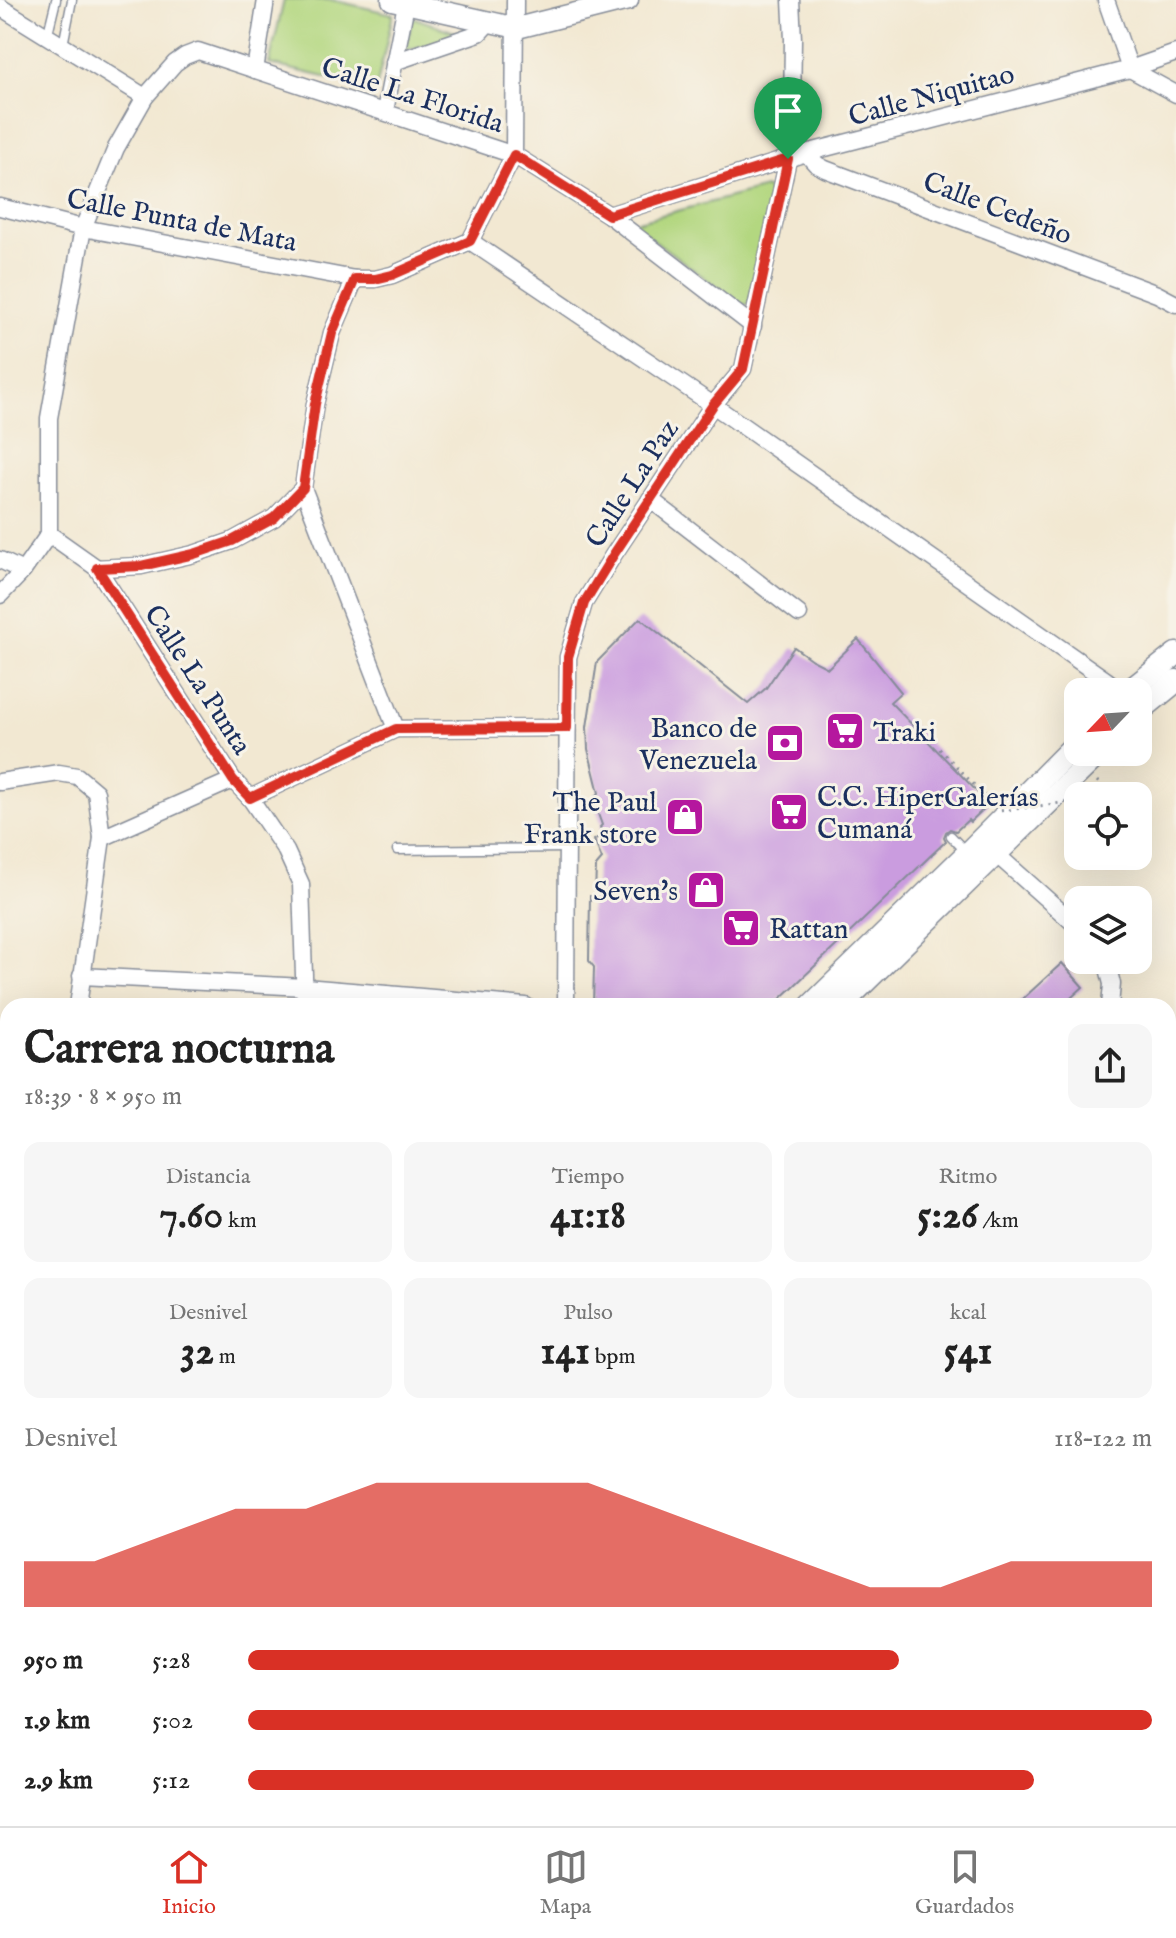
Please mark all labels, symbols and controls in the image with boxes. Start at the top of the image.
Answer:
street label: Calle La Florida [317,50,509,143]
street label: Calle Niquitao [845,57,1018,135]
pin [754,77,822,159]
icon: arrive [766,89,810,133]
street label: Calle Cedeño [918,165,1077,254]
street label: Calle Punta de Mata [63,182,300,261]
street label: Calle La Paz [579,414,687,555]
street label: Calle La Punta [135,599,259,763]
north arrow [1064,678,1152,766]
map controls [1064,678,1152,974]
supermarket icon: Traki [824,710,866,752]
place label: Banco de Venezuela [638,712,758,779]
place label: Traki [873,716,936,751]
bank icon: Banco de Venezuela [764,722,806,764]
place label: C.C. HiperGalerías Cumaná [817,781,1039,848]
button: locate [1064,782,1152,870]
place label: The Paul Frank store [524,786,657,853]
supermarket icon: C.C. HiperGalerías Cumaná [768,791,810,833]
shop icon: The Paul Frank store [664,796,706,838]
shop icon: Seven's [685,869,727,911]
place label: Seven's [593,875,678,910]
button: layers [1064,886,1152,974]
supermarket icon: Rattan [720,907,762,949]
place label: Rattan [769,913,849,948]
text: Carrera nocturna [24,1022,334,1078]
button: share [1068,1024,1152,1108]
text: 18:39 · 8 × 950 m [24,1080,182,1113]
text: Distancia [166,1163,250,1191]
text: Tiempo [552,1163,624,1191]
text: Ritmo [939,1163,997,1191]
text: 7.60 [159,1191,223,1242]
text: 41:18 [550,1191,626,1242]
text: 5:26 [917,1191,978,1242]
text: km [223,1207,257,1235]
text: /km [978,1207,1019,1235]
text: Desnivel [169,1299,247,1327]
text: Pulso [563,1299,613,1327]
text: kcal [950,1299,986,1327]
text: 32 [180,1327,214,1378]
text: 141 [541,1327,590,1378]
text: 541 [944,1327,992,1378]
text: m [214,1343,236,1371]
text: bpm [590,1343,635,1371]
text: Desnivel [24,1422,117,1455]
text: 118–122 m [1054,1422,1152,1455]
text: 950 m [24,1644,83,1677]
text: 5:28 [152,1644,191,1677]
text: 1.9 km [24,1704,90,1737]
text: 5:02 [152,1704,193,1737]
text: 2.9 km [24,1764,93,1797]
text: 5:12 [152,1764,190,1797]
tab: Inicio [162,1845,216,1921]
tab: Mapa [540,1845,591,1921]
tab: Guardados [915,1845,1014,1921]

